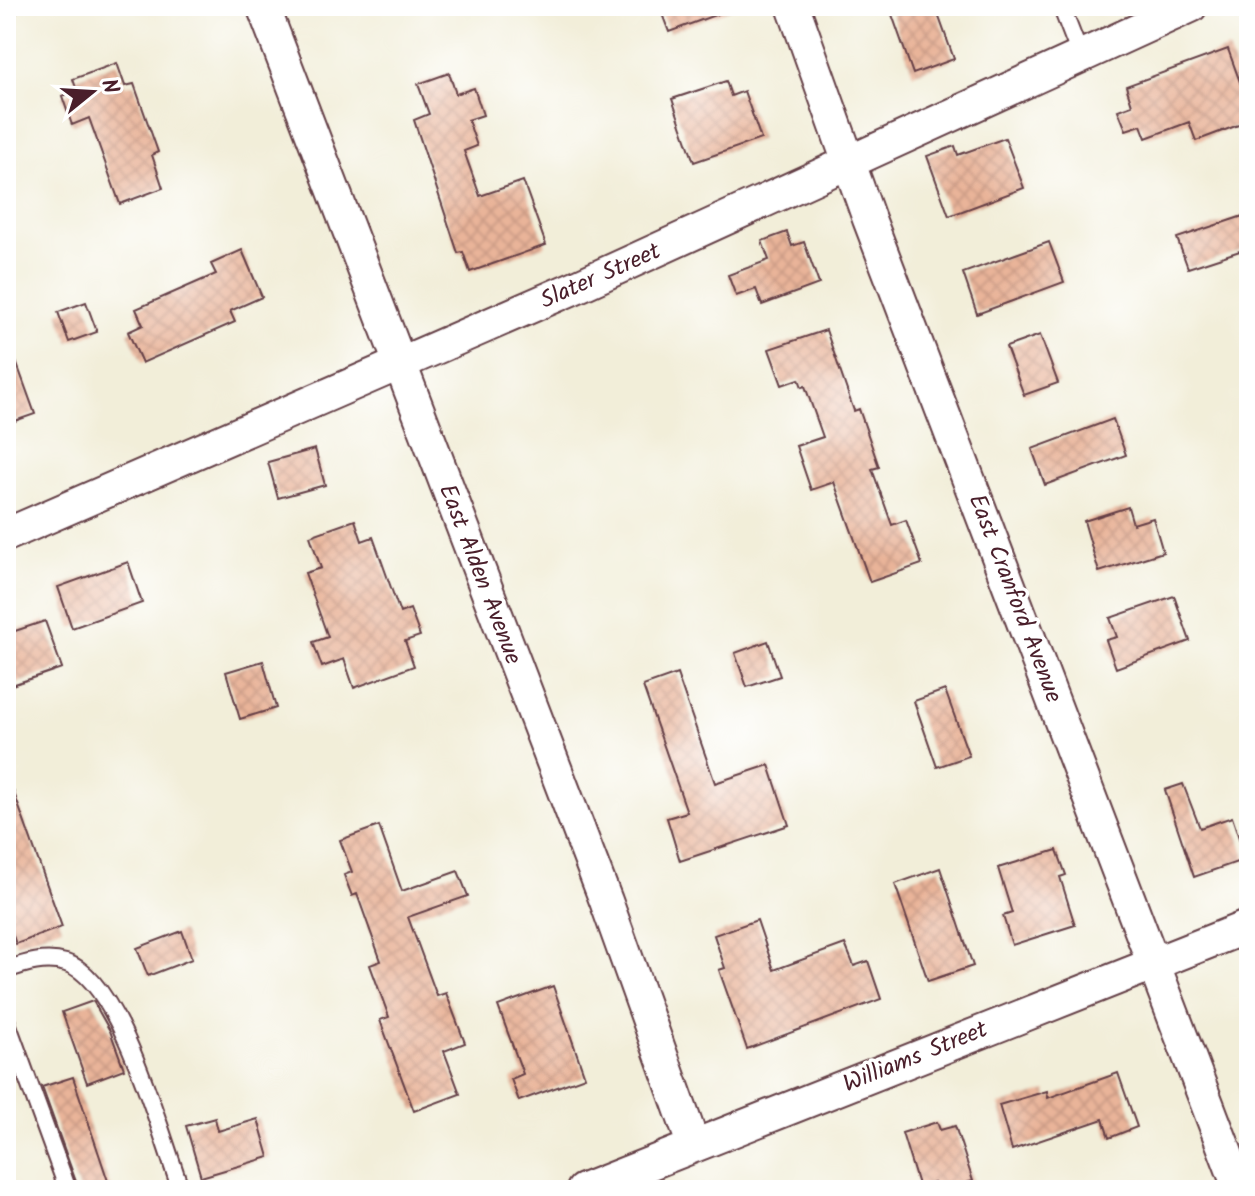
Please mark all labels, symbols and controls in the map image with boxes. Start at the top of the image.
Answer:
north arrow [52,52,132,132]
text: N [90,75,127,99]
street label: Slater Street [534,232,668,320]
street label: East Alden Avenue [427,479,532,671]
street label: East Cranford Avenue [957,488,1072,709]
street label: Williams Street [837,1010,994,1104]

